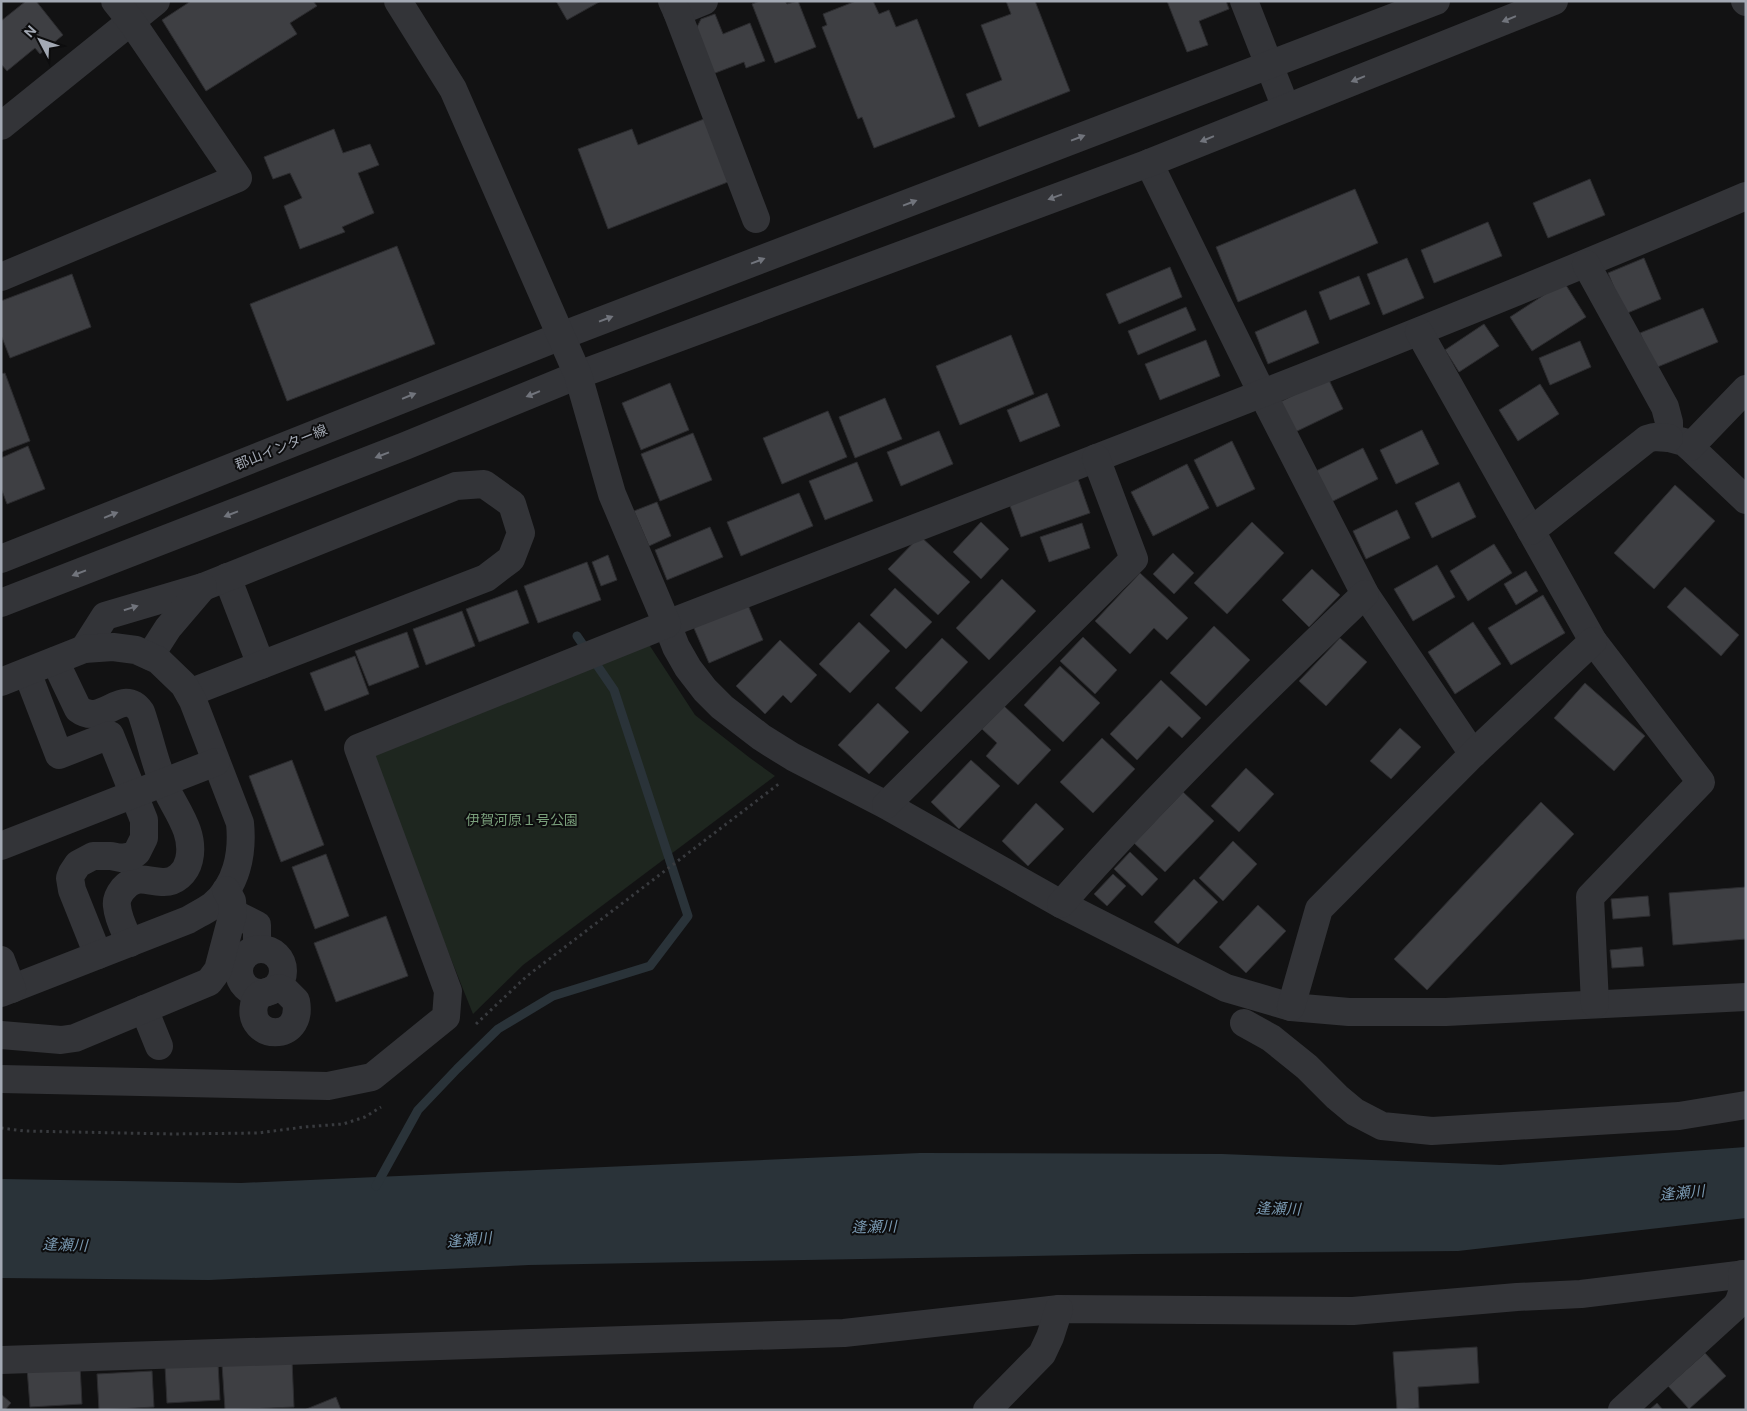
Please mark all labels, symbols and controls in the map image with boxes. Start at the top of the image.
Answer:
north arrow [15,15,65,65]
one-way arrow [1501,15,1516,23]
text: N [20,22,40,41]
one-way arrow [1351,76,1365,84]
one-way arrow [1071,134,1085,142]
one-way arrow [1200,136,1214,144]
one-way arrow [1047,193,1062,201]
one-way arrow [903,199,918,207]
one-way arrow [751,256,765,264]
one-way arrow [599,314,613,322]
one-way arrow [526,390,540,398]
one-way arrow [401,392,416,399]
street label: 郡山インター線 [232,420,330,474]
one-way arrow [374,451,389,459]
one-way arrow [104,510,118,518]
one-way arrow [223,510,238,518]
one-way arrow [72,570,87,577]
one-way arrow [124,604,139,612]
park label: 伊賀河原１号公園 [466,811,578,829]
water label: 逢瀬川 [1659,1181,1707,1205]
water label: 逢瀬川 [1255,1199,1303,1219]
water label: 逢瀬川 [851,1217,899,1237]
water label: 逢瀬川 [446,1228,494,1252]
water label: 逢瀬川 [42,1234,90,1256]

